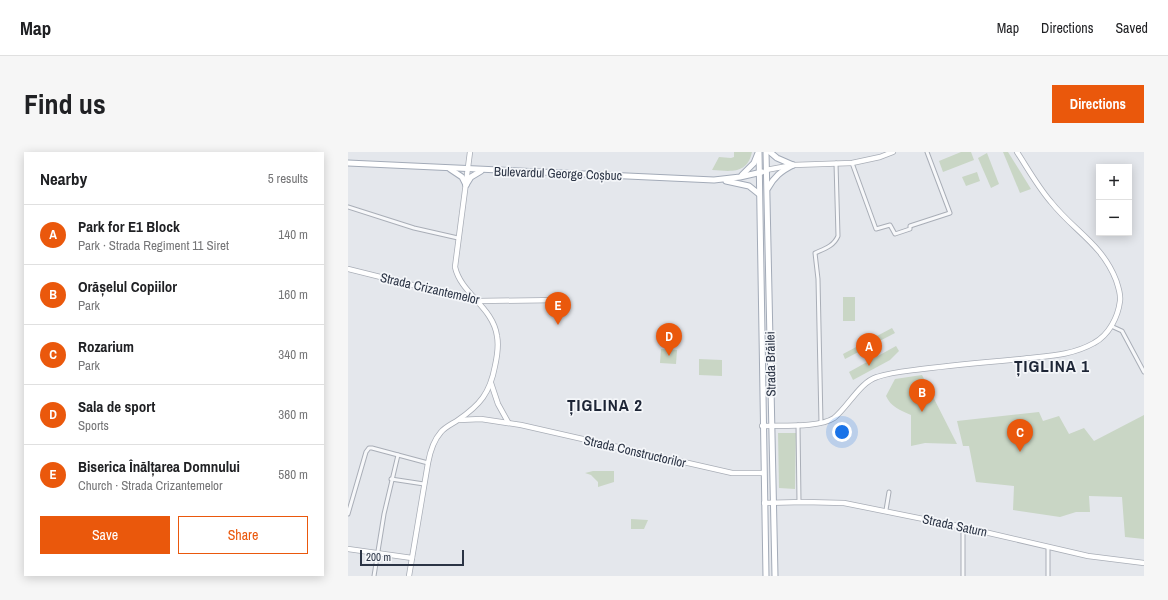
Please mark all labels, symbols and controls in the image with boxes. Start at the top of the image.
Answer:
text: Map [20,15,51,41]
text: Map [997,19,1019,37]
text: Directions [1041,19,1093,37]
text: Saved [1115,19,1148,37]
text: Find us [24,85,106,123]
button: Directions [1052,85,1144,123]
street label: Bulevardul George Coșbuc [494,163,622,184]
map controls [1096,164,1132,236]
button: + [1096,164,1132,200]
text: Nearby [40,167,87,190]
text: 5 results [268,170,308,187]
button: − [1096,200,1132,236]
text: Park for E1 Block [78,216,180,237]
text: A [49,226,57,243]
text: 140 m [278,226,308,243]
text: Park · Strada Regiment 11 Siret [78,237,229,254]
street label: Strada Crizantemelor [379,269,482,308]
text: Orășelul Copiilor [78,276,177,297]
text: B [49,286,57,303]
text: 160 m [278,286,308,303]
pin: E [545,292,571,325]
text: Park [78,297,100,314]
pin: D [656,323,682,356]
street label: Strada Brăilei [761,331,780,397]
pin: A [856,333,882,366]
text: Rozarium [78,336,134,357]
text: C [49,346,57,363]
text: 340 m [278,346,308,363]
district label: ȚIGLINA 1 [1014,354,1090,377]
text: Park [78,357,100,374]
pin: B [909,379,935,412]
district label: ȚIGLINA 2 [567,393,643,416]
text: Sala de sport [78,396,155,417]
text: D [49,406,57,423]
text: 360 m [278,406,308,423]
text: Sports [78,417,109,434]
pin: C [1007,419,1033,452]
your location [832,422,852,442]
street label: Strada Constructorilor [582,431,688,472]
text: Biserica Înălțarea Domnului [78,456,240,477]
text: E [49,466,57,483]
text: 580 m [278,466,308,483]
text: Church · Strada Crizantemelor [78,477,223,494]
street label: Strada Saturn [921,510,989,541]
button: Save [40,516,170,554]
button: Share [178,516,308,554]
scale bar [360,548,464,567]
text: 200 m [366,550,391,564]

